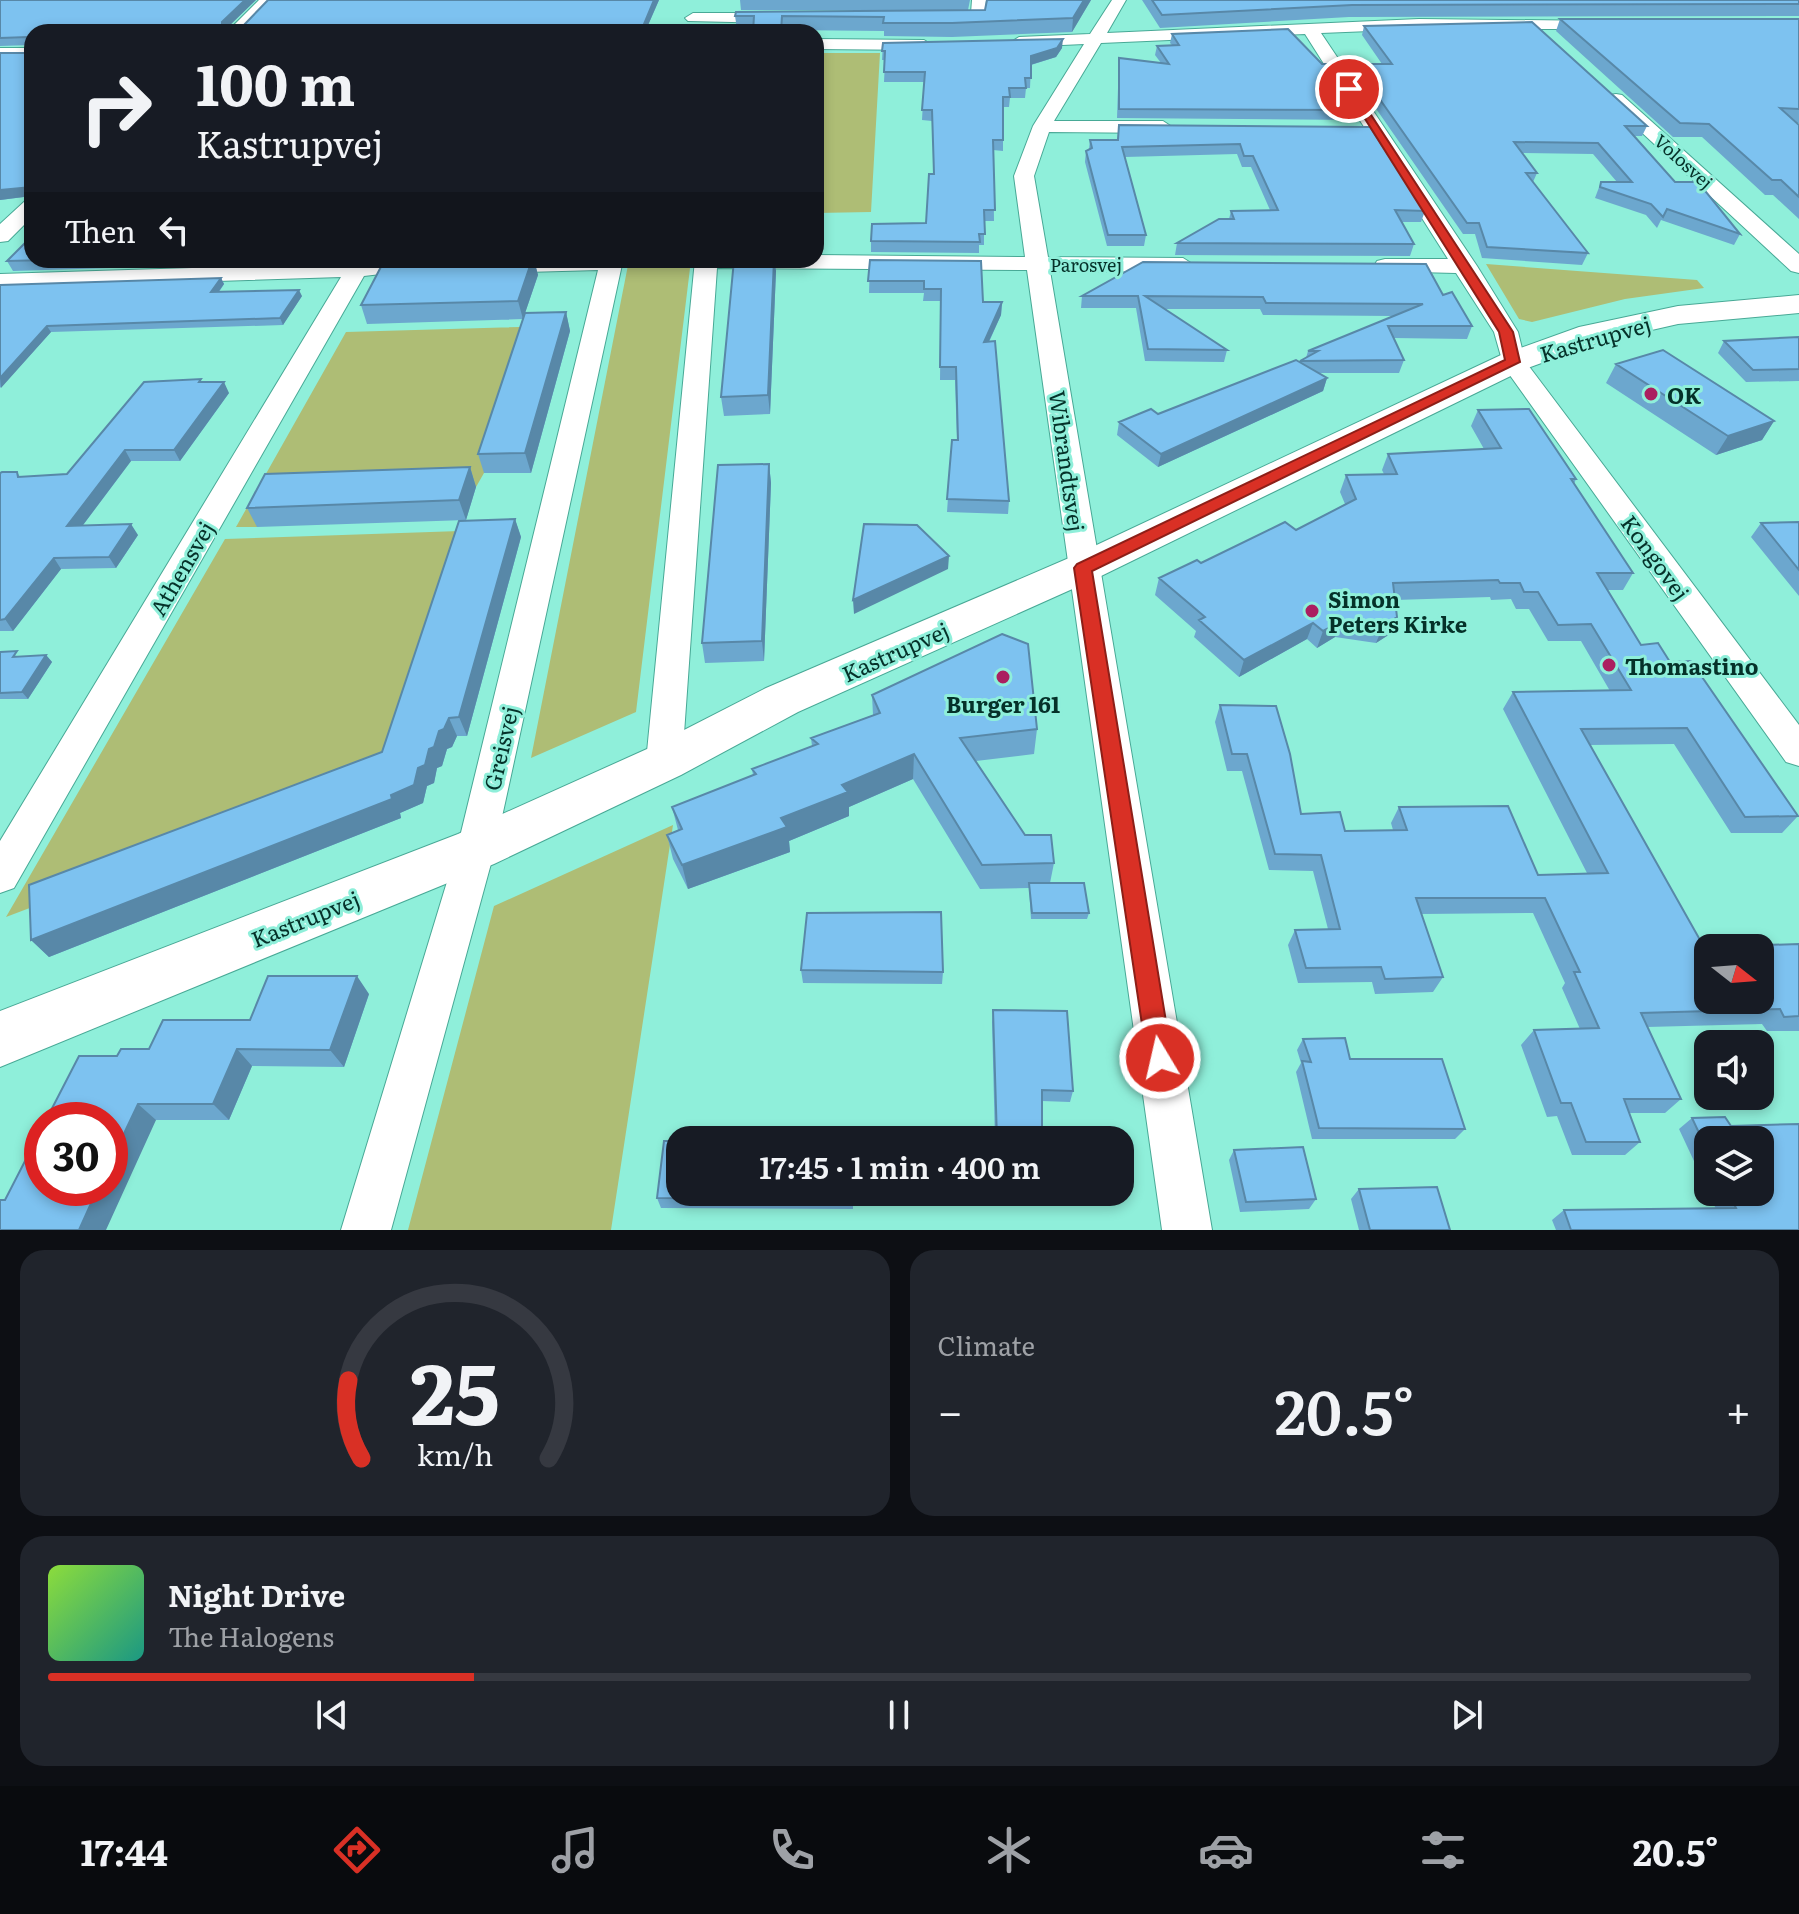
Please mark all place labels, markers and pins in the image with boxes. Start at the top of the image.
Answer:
pin [1315,55,1383,123]
place label: OK [1667,378,1702,411]
marker: OK [1642,385,1660,403]
place label: Simon Peters Kirke [1328,582,1467,640]
marker: Simon Peters Kirke [1303,602,1321,620]
place label: Thomastino [1625,649,1758,682]
marker: Thomastino [1600,656,1618,674]
marker: Burger 161 [994,668,1012,686]
place label: Burger 161 [946,687,1060,720]

